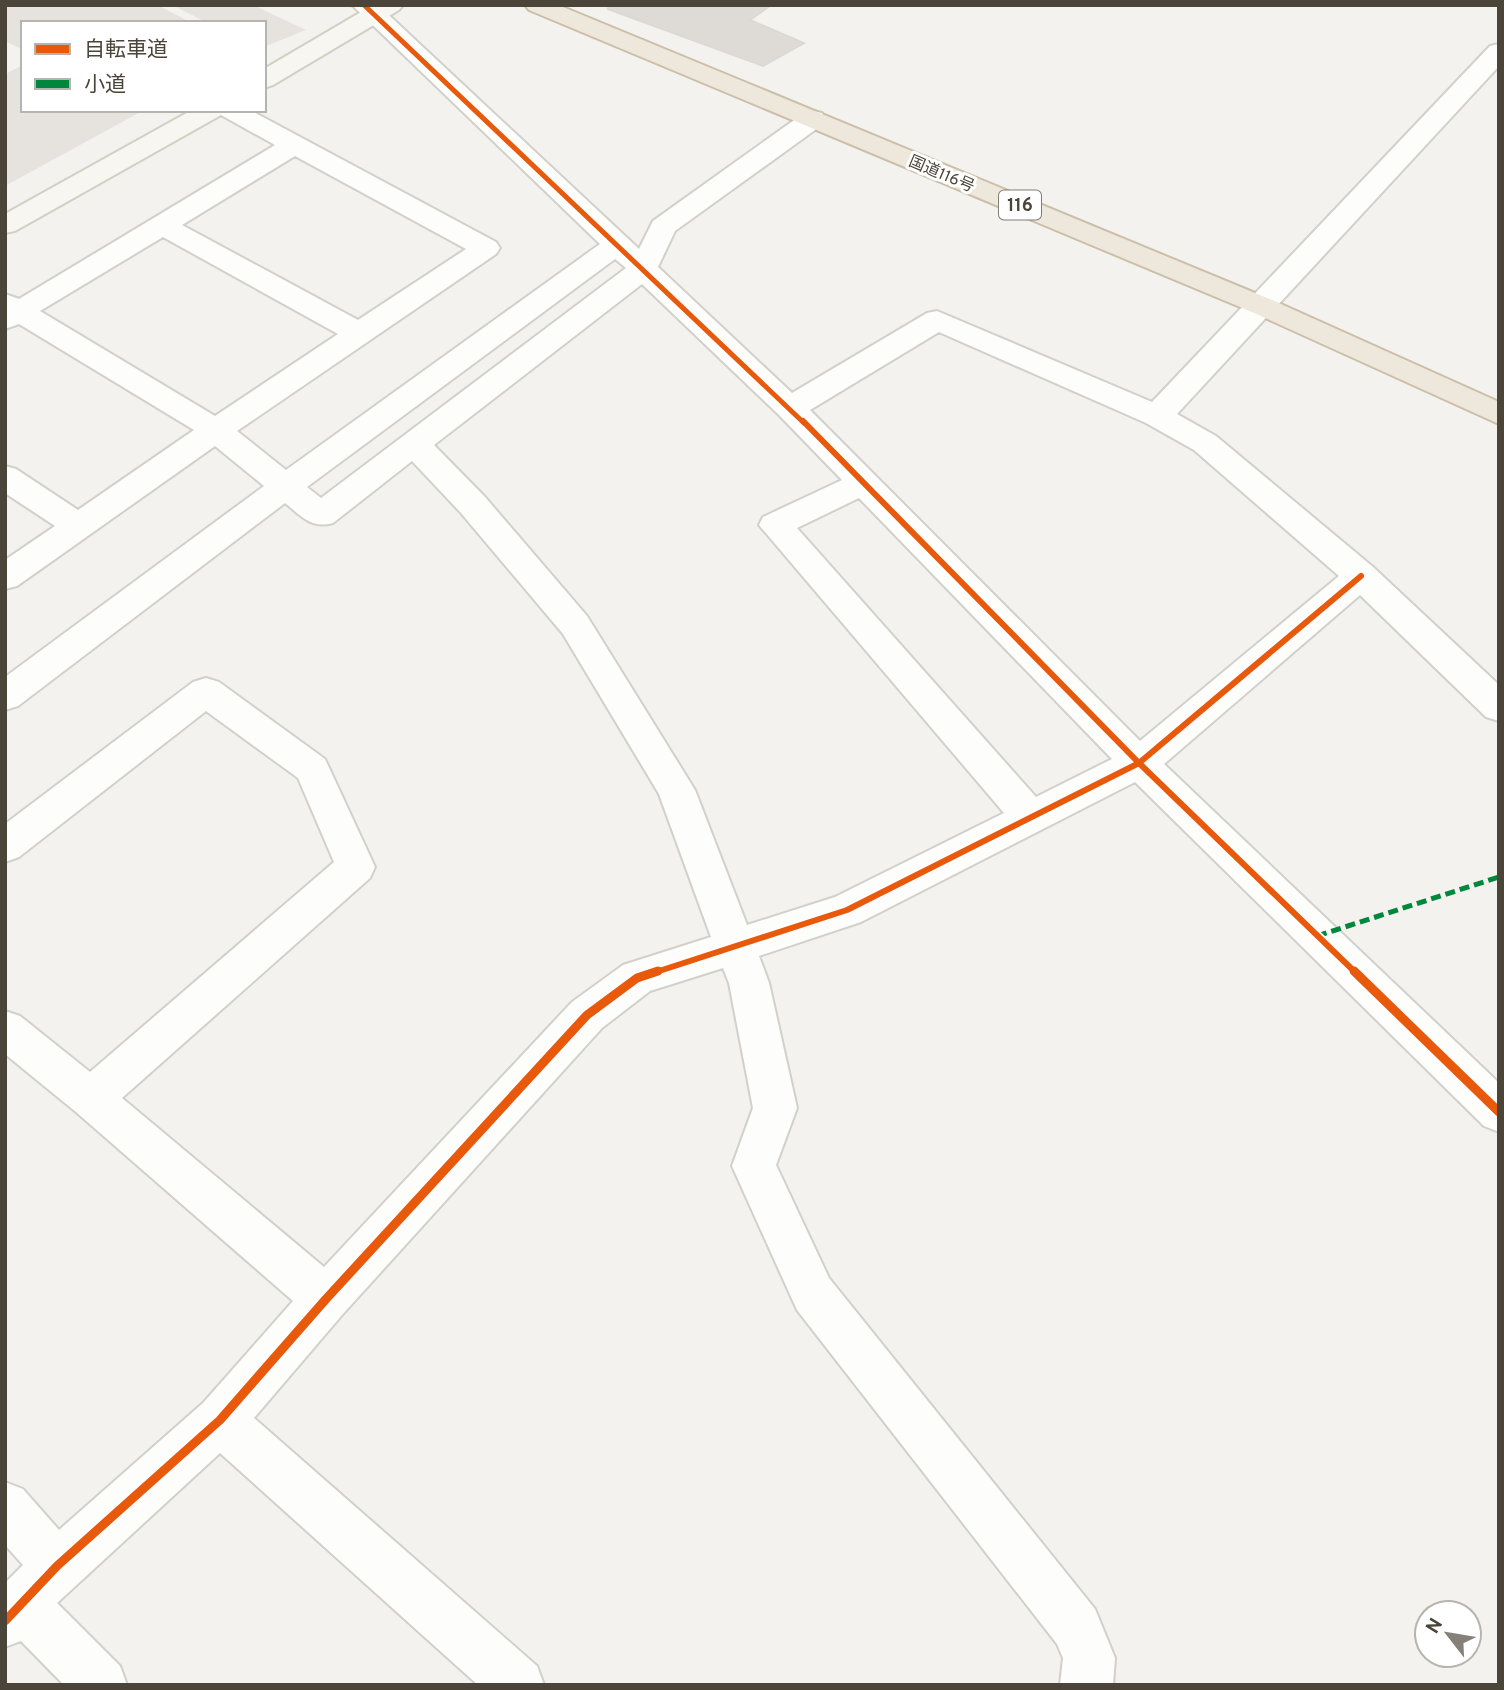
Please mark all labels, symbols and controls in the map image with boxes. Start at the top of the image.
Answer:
legend [21,21,266,112]
text: 自転車道 [84,37,168,64]
text: 小道 [84,72,126,99]
street label: 国道116号 [905,152,977,198]
road number: 116 [999,190,1041,220]
north arrow [1413,1599,1483,1669]
text: N [1421,1614,1449,1638]

